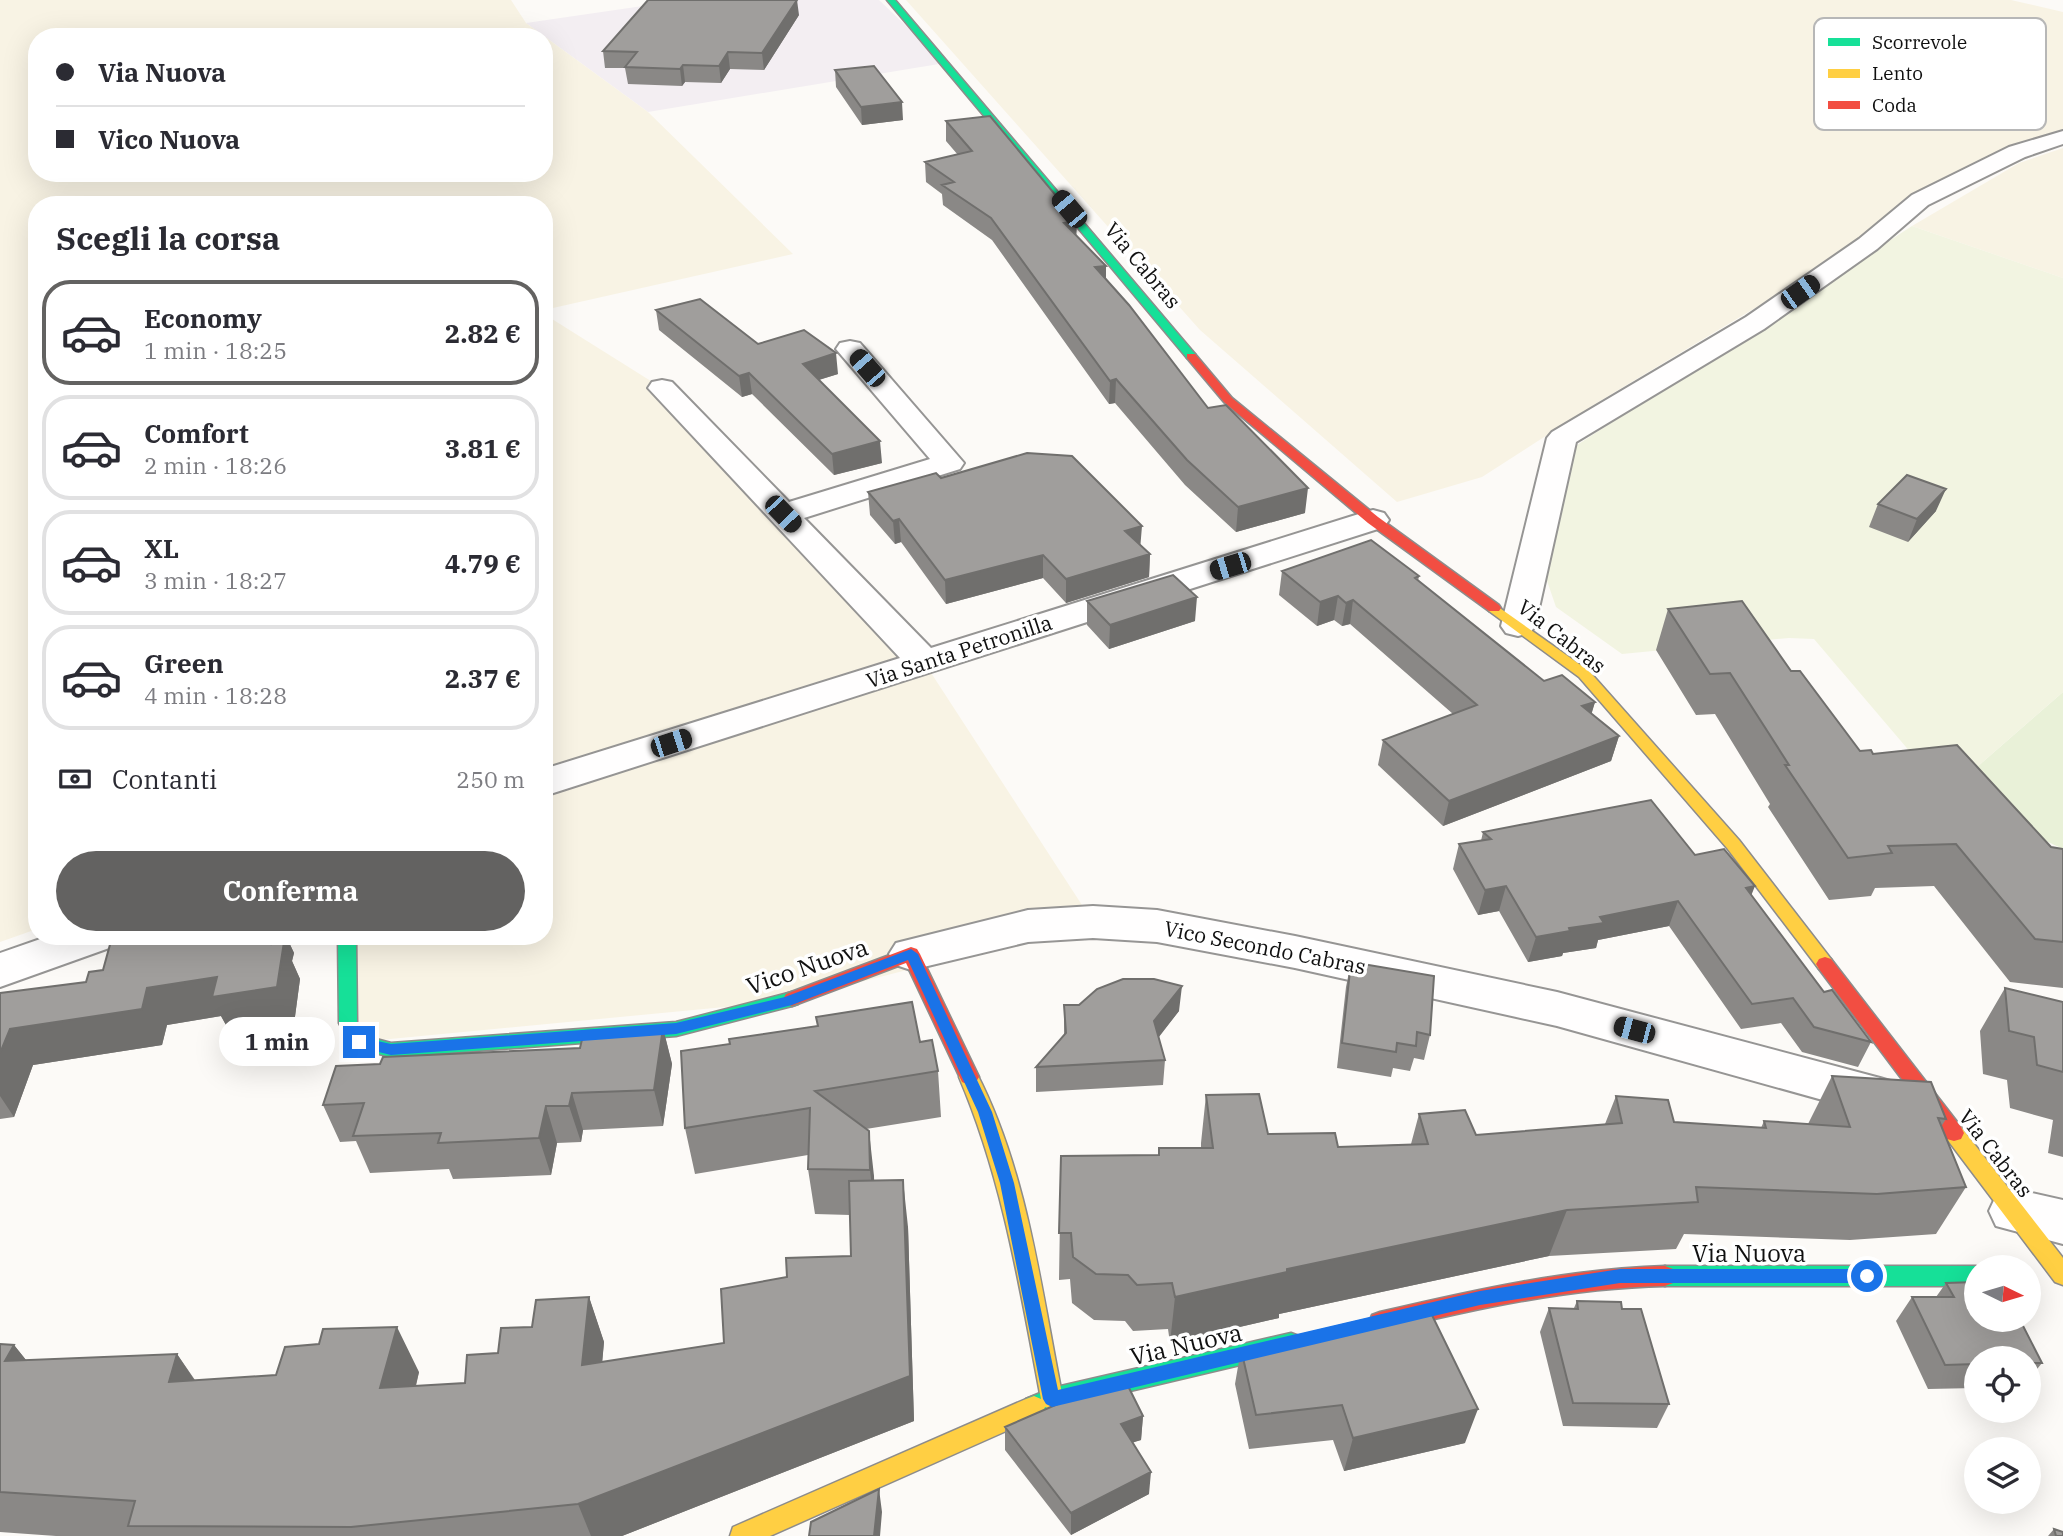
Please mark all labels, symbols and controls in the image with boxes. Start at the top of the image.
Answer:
legend [1814,18,2046,130]
text: Scorrevole [1872,30,1967,54]
text: Via Nuova [98,55,226,89]
text: Lento [1872,61,1923,85]
text: Coda [1872,93,1917,117]
text: Vico Nuova [98,122,240,156]
car [1048,186,1091,232]
street label: Via Cabras [1099,216,1187,314]
text: Scegli la corsa [56,217,280,259]
car [1777,271,1824,313]
icon: car [60,301,123,364]
text: Economy [144,301,262,335]
text: 2.82 € [445,316,521,350]
text: 1 min · 18:25 [144,335,287,365]
car [846,345,889,391]
icon: car [60,416,123,479]
text: Comfort [144,416,249,450]
text: 3.81 € [445,431,521,465]
text: 2 min · 18:26 [144,450,287,480]
car [761,492,806,536]
icon: car [60,531,123,594]
text: XL [144,531,179,565]
text: 4.79 € [445,546,521,580]
car [1207,550,1254,582]
text: 3 min · 18:27 [144,565,287,595]
street label: Via Cabras [1512,593,1612,679]
street label: Via Santa Petronilla [862,608,1056,694]
icon: car [60,646,123,709]
text: Green [144,646,224,680]
text: 2.37 € [445,661,521,695]
text: 4 min · 18:28 [144,680,287,710]
car [648,727,695,759]
icon: cash [56,760,94,798]
text: Contanti [112,762,217,796]
text: 250 m [456,764,525,794]
button: Conferma [56,851,525,931]
street label: Vico Secondo Cabras [1162,914,1368,980]
street label: Vico Nuova [742,930,872,1002]
car [1611,1014,1658,1046]
callout: 1 min [219,1018,334,1066]
text: 1 min [245,1026,309,1056]
route end [343,1026,375,1058]
street label: Via Cabras [1953,1103,2039,1203]
street label: Via Nuova [1692,1237,1806,1269]
north arrow [1964,1255,2040,1332]
map controls [1964,1255,2041,1514]
route start [1851,1260,1883,1292]
street label: Via Nuova [1127,1316,1245,1372]
button: locate [1964,1346,2041,1423]
button: layers [1964,1437,2041,1514]

